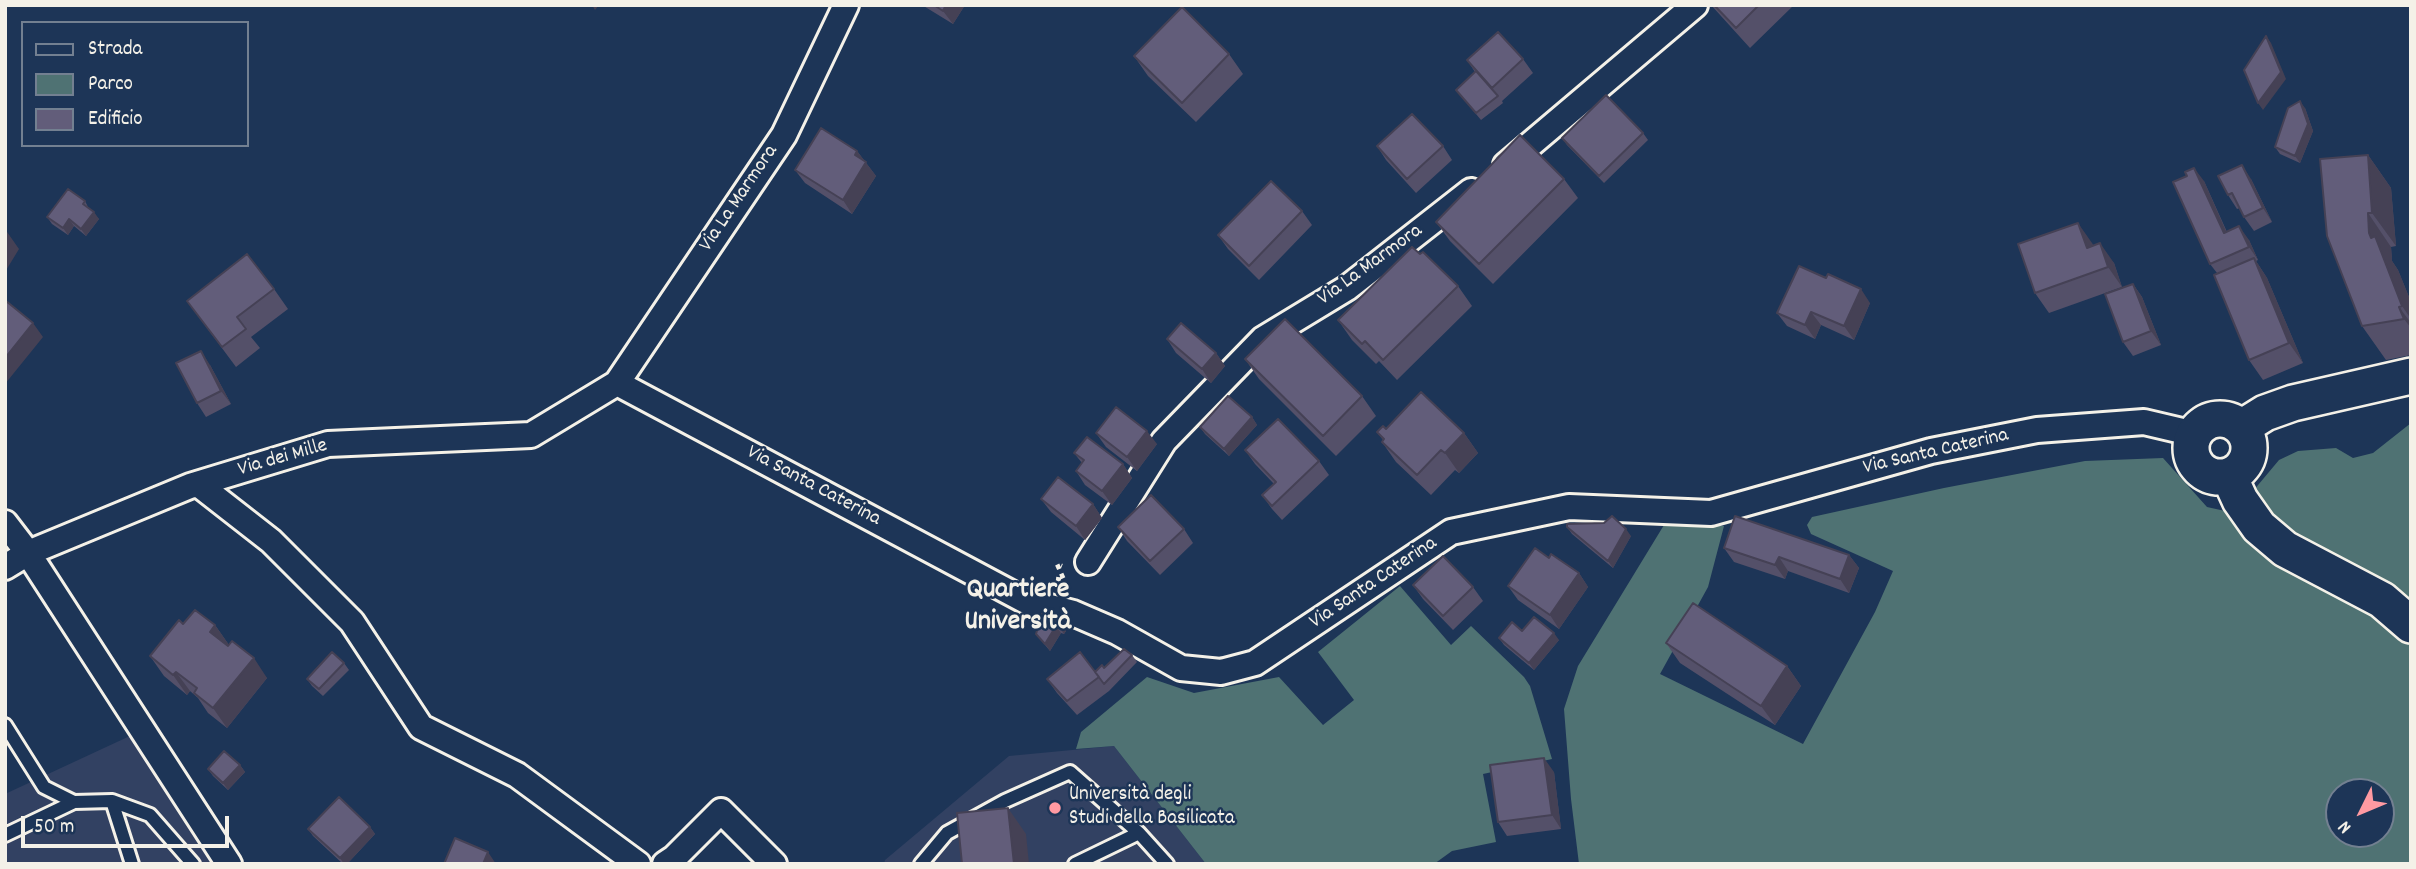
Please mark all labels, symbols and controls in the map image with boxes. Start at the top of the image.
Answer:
legend [21,21,248,147]
text: Strada [88,35,142,65]
text: Parco [88,70,133,100]
text: Edificio [88,105,143,135]
street label: Via La Marmora [695,141,785,257]
street label: Via La Marmora [1314,220,1428,312]
street label: Via Santa Caterina [1861,424,2011,482]
street label: Via dei Mille [235,434,331,484]
street label: Via Santa Caterina [742,441,884,533]
street label: Via Santa Caterina [1306,532,1442,636]
district label: Quartiere Università [964,575,1072,641]
north arrow [2325,778,2395,848]
place label: Università degli Studi della Basilicata [1069,783,1235,833]
marker: Università degli Studi della Basilicata [1047,800,1063,816]
scale bar [24,802,233,846]
text: 50 m [34,813,74,843]
text: N [2333,814,2359,839]

